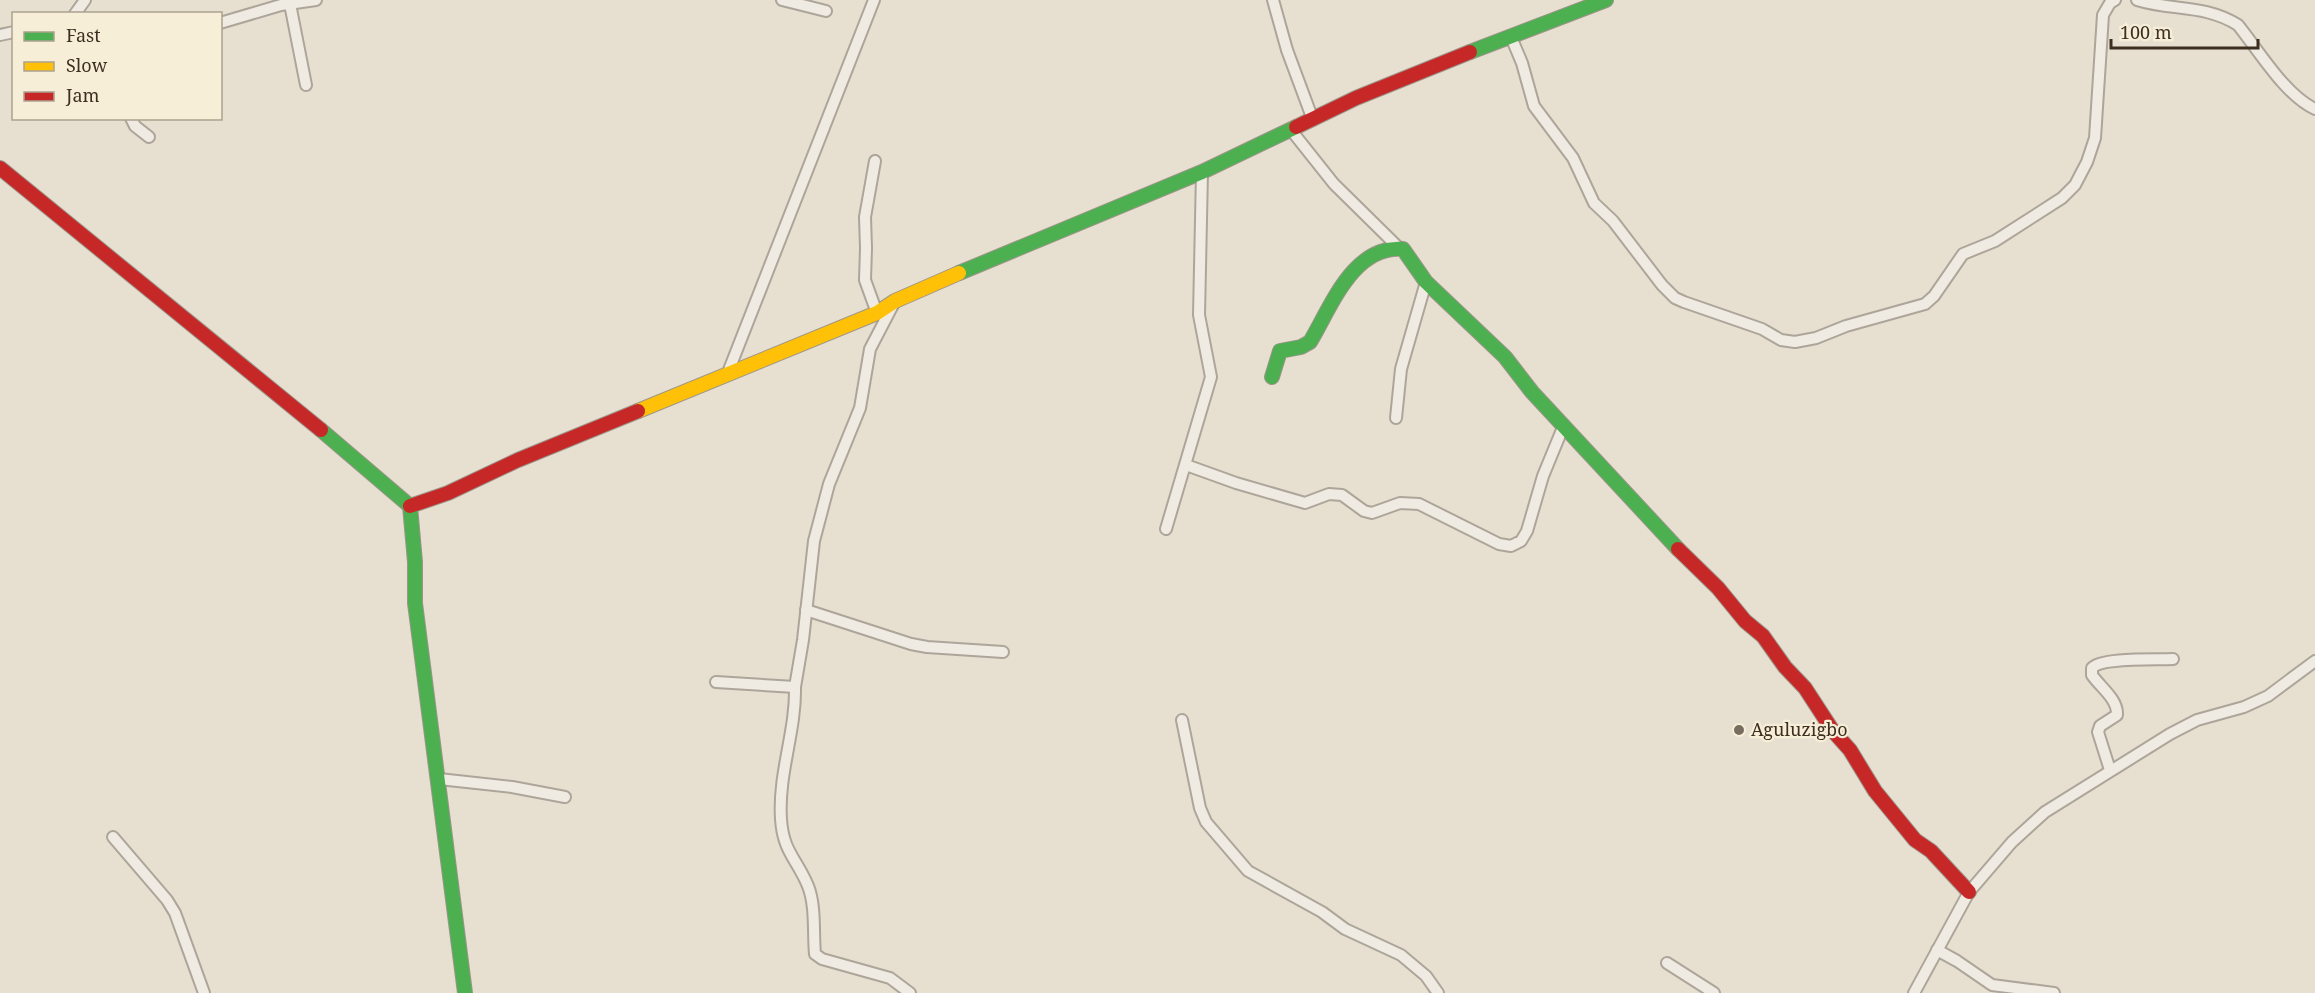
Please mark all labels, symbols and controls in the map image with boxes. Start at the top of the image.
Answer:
legend [12,12,222,120]
scale bar [2111,12,2258,50]
text: 100 m [2120,20,2172,44]
text: Fast [66,23,101,47]
text: Slow [66,53,108,77]
text: Jam [65,83,100,107]
place label: Aguluzigbo [1751,717,1848,741]
marker: Aguluzigbo [1732,723,1746,737]

